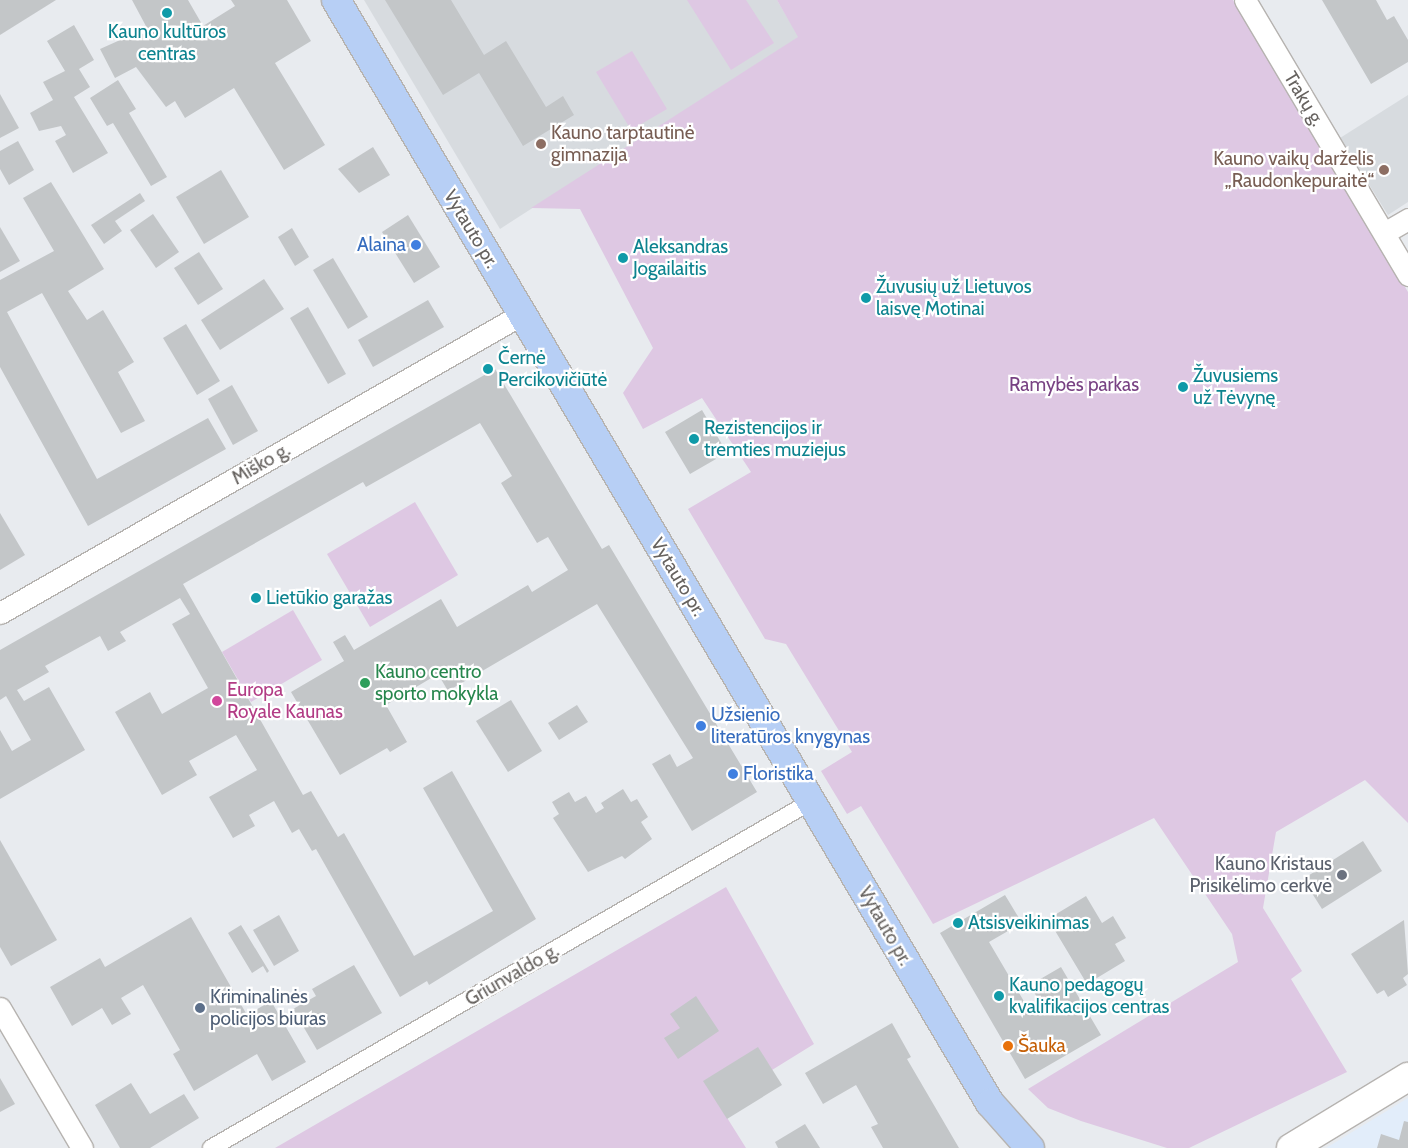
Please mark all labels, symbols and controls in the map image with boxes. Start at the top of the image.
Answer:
marker: Kauno kultūros centras [161,7,173,19]
place label: Kauno kultūros centras [108,21,226,65]
street label: Trakų g. [1279,68,1329,130]
place label: Kauno tarptautinė gimnazija [551,122,694,166]
marker: Kauno tarptautinė gimnazija [535,138,547,150]
place label: Kauno vaikų darželis „Raudonkepuraitė“ [1213,148,1374,192]
marker: Kauno vaikų darželis „Raudonkepuraitė“ [1378,164,1390,176]
street label: Vytauto pr. [439,186,503,272]
place label: Alaina [357,234,406,256]
place label: Aleksandras Jogailaitis [633,236,728,280]
marker: Alaina [410,239,422,251]
marker: Aleksandras Jogailaitis [617,252,629,264]
place label: Žuvusių už Lietuvos laisvę Motinai [876,276,1032,320]
marker: Žuvusių už Lietuvos laisvę Motinai [860,292,872,304]
place label: Černė Percikovičiūtė [498,347,607,391]
marker: Černė Percikovičiūtė [482,363,494,375]
place label: Žuvusiems už Tėvynę [1193,365,1278,409]
park label: Ramybės parkas [1009,374,1139,396]
marker: Žuvusiems už Tėvynę [1177,381,1189,393]
place label: Rezistencijos ir tremties muziejus [704,417,846,461]
marker: Rezistencijos ir tremties muziejus [688,433,700,445]
street label: Miško g. [228,438,294,490]
street label: Vytauto pr. [646,534,710,620]
place label: Lietūkio garažas [266,587,392,609]
marker: Lietūkio garažas [250,592,262,604]
place label: Kauno centro sporto mokykla [375,661,498,705]
marker: Kauno centro sporto mokykla [359,677,371,689]
place label: Europa Royale Kaunas [227,679,343,723]
marker: Europa Royale Kaunas [211,695,223,707]
place label: Užsienio literatūros knygynas [711,704,870,748]
marker: Užsienio literatūros knygynas [695,720,707,732]
place label: Floristika [743,763,814,785]
marker: Floristika [727,768,739,780]
place label: Kauno Kristaus Prisikėlimo cerkvė [1189,853,1332,897]
marker: Kauno Kristaus Prisikėlimo cerkvė [1336,869,1348,881]
street label: Vytauto pr. [853,882,917,970]
place label: Atsisveikinimas [968,912,1089,934]
marker: Atsisveikinimas [952,917,964,929]
street label: Griunvaldo g. [461,939,563,1011]
place label: Kauno pedagogų kvalifikacijos centras [1009,974,1169,1018]
place label: Kriminalinės policijos biuras [210,986,326,1030]
marker: Kauno pedagogų kvalifikacijos centras [993,990,1005,1002]
marker: Kriminalinės policijos biuras [194,1002,206,1014]
place label: Šauka [1018,1035,1066,1057]
marker: Šauka [1002,1040,1014,1052]

